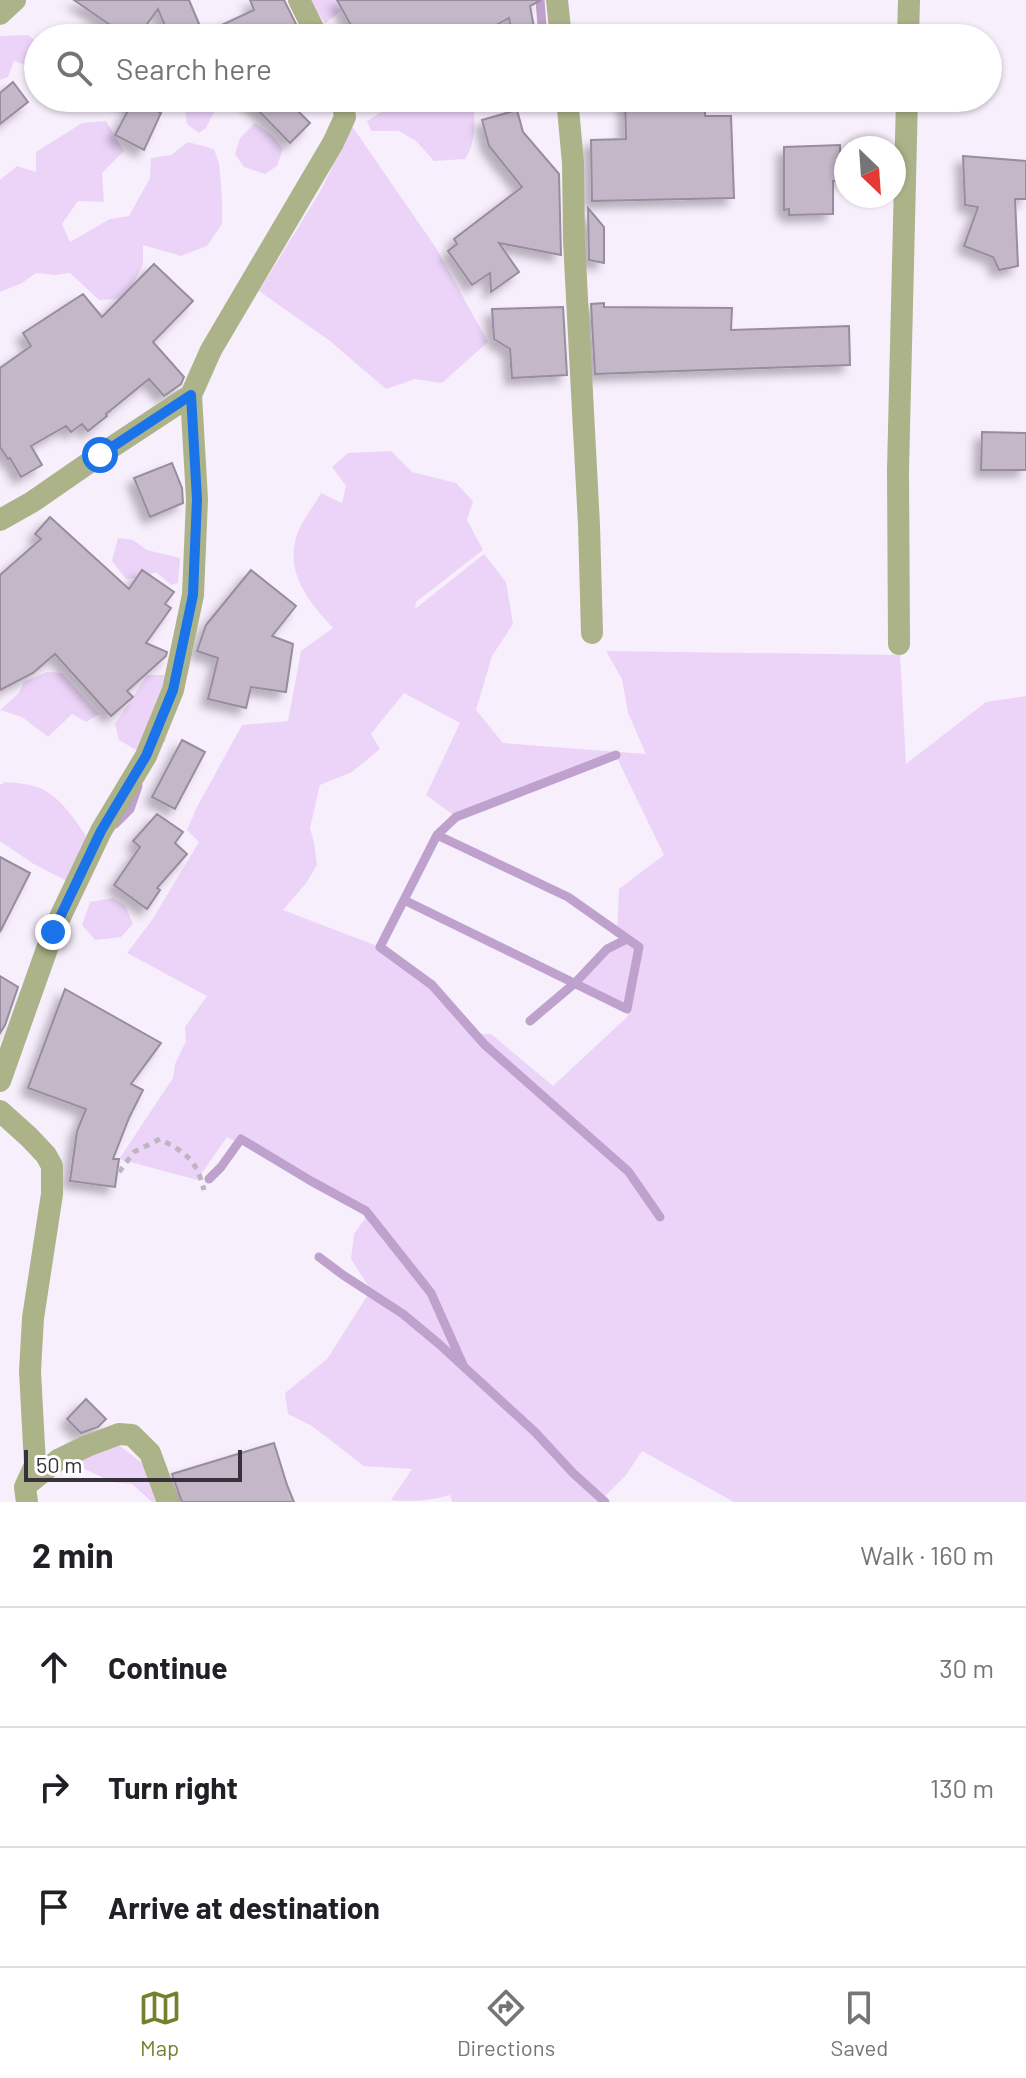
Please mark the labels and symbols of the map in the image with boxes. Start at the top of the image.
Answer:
north arrow [834,136,906,208]
route start [82,437,118,473]
route end [35,914,71,950]
scale bar [24,1446,242,1482]

